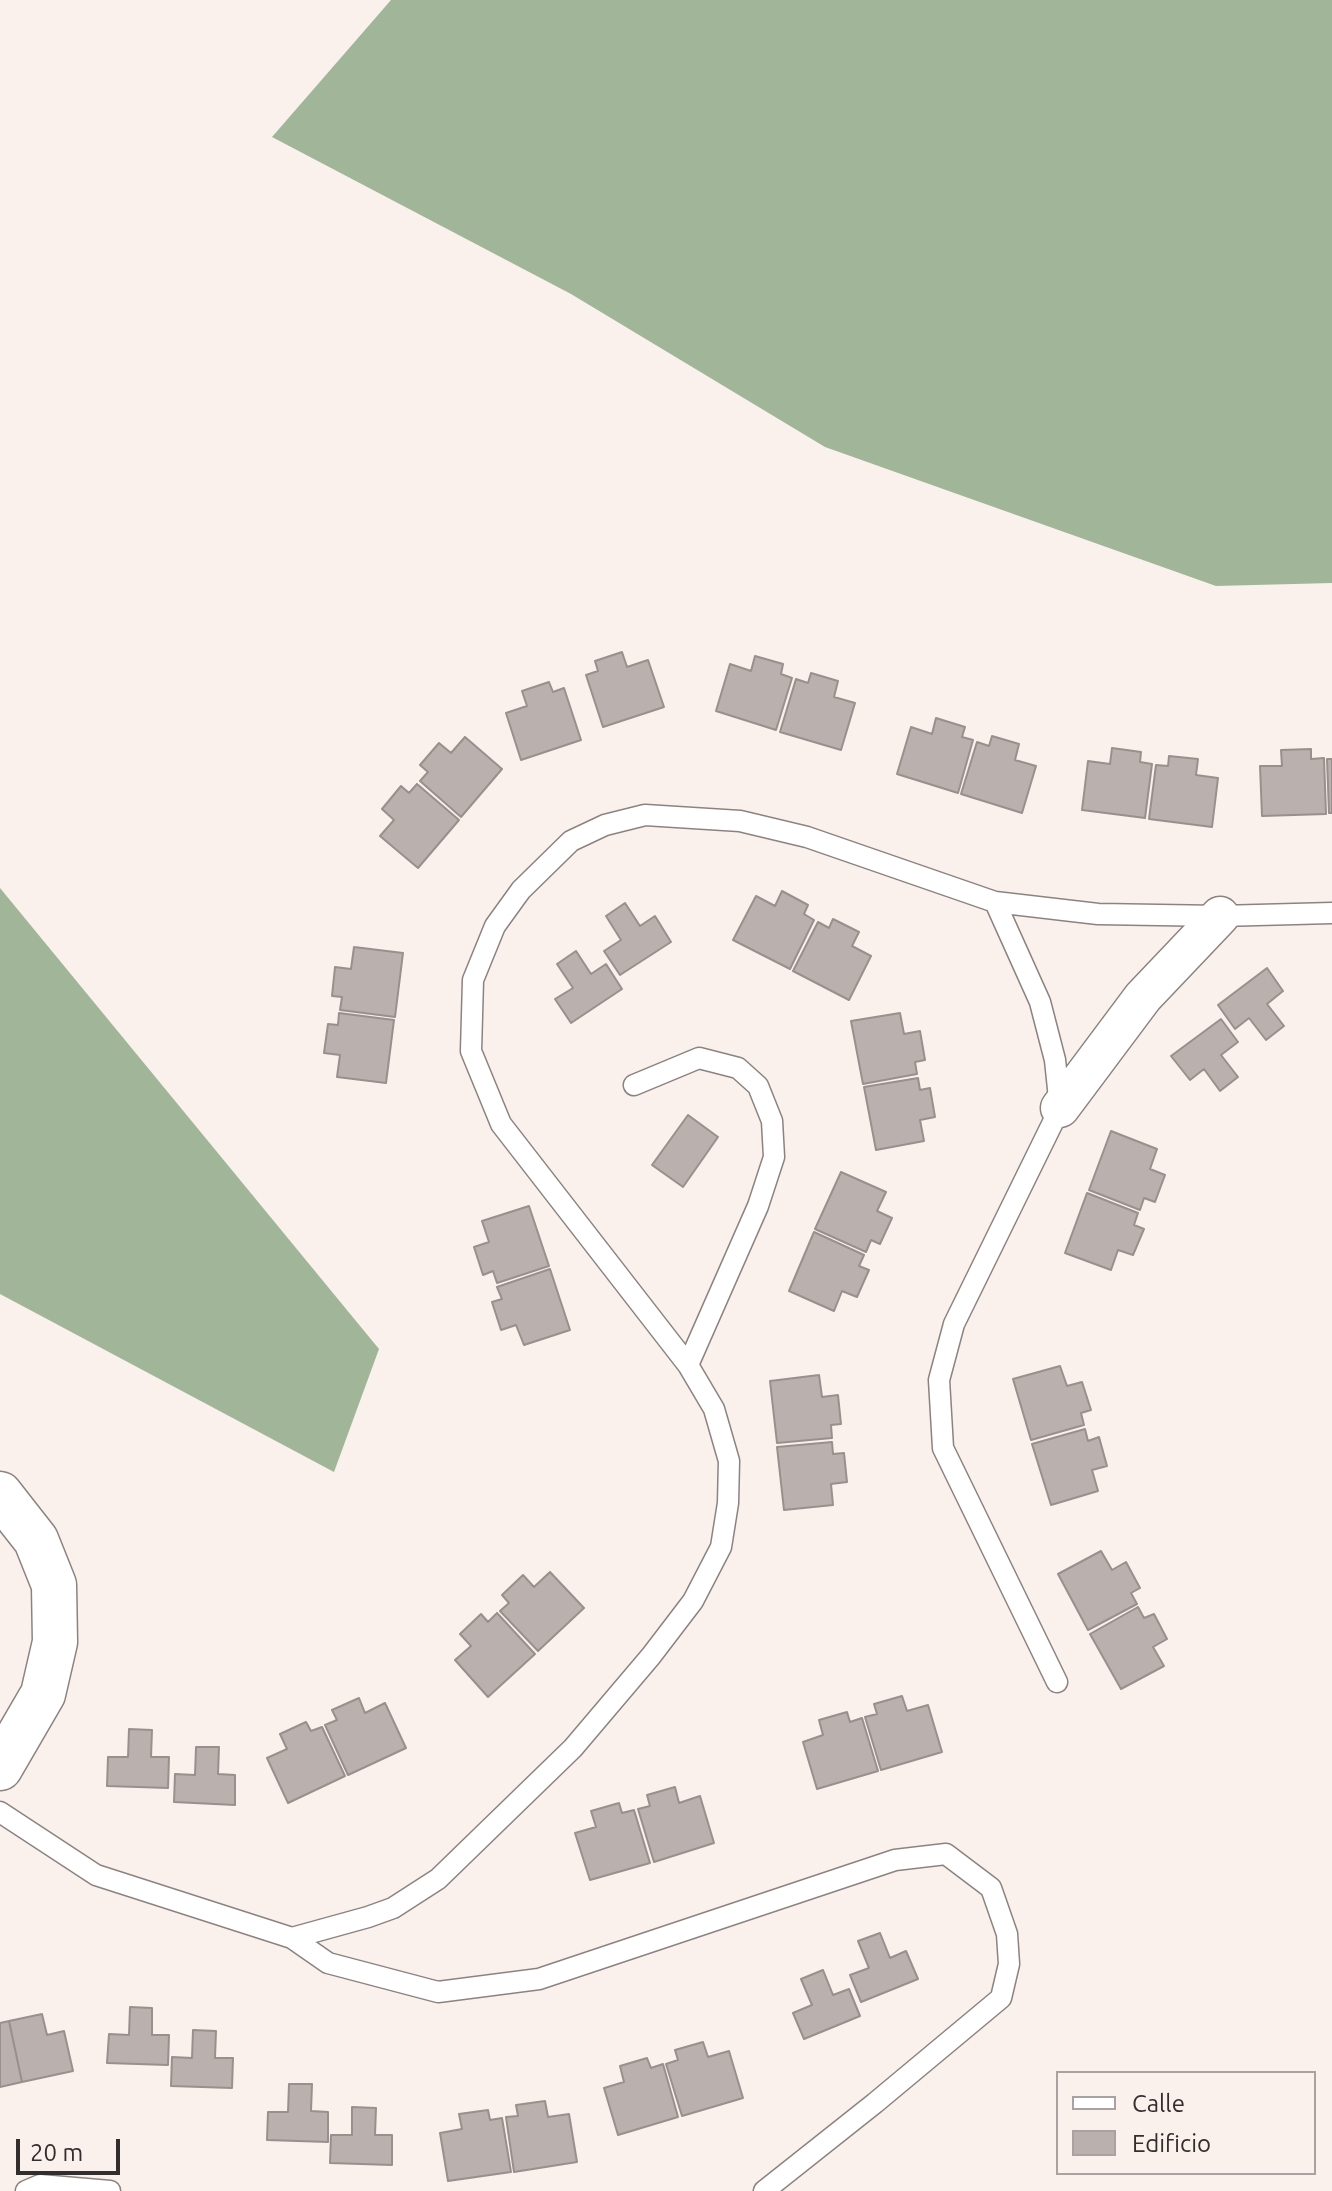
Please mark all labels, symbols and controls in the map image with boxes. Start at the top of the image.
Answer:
legend [1056,2071,1316,2175]
text: Calle [1132,2090,1185,2117]
scale bar [20,2123,124,2173]
text: Edificio [1132,2130,1211,2157]
text: 20 m [30,2139,83,2166]

